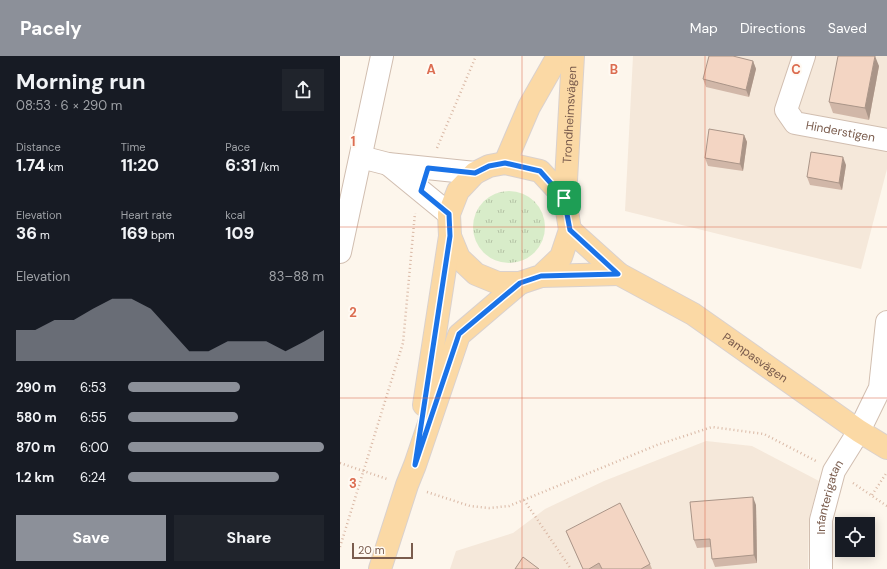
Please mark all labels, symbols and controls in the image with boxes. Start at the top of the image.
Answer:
text: Pacely [20,16,82,41]
text: Map [690,19,718,37]
text: Directions [740,19,806,37]
text: Saved [828,19,867,37]
text: A [426,61,436,78]
text: B [610,61,618,78]
text: C [791,61,801,78]
street label: Trondheimsvägen [559,65,580,164]
text: Morning run [16,67,146,96]
button: share [282,69,324,111]
text: 08:53 · 6 × 290 m [16,97,122,114]
street label: Hinderstigen [804,117,877,146]
text: 1 [351,133,355,150]
text: Distance [16,140,61,154]
text: Time [121,140,146,154]
text: Pace [225,140,250,154]
text: 1.74 [16,154,45,176]
text: 11:20 [121,154,159,176]
text: 6:31 [225,154,257,176]
text: km [45,160,64,174]
text: /km [257,160,279,174]
pin [547,181,581,215]
icon: arrive [553,187,575,209]
text: Elevation [16,208,62,222]
text: Heart rate [121,208,172,222]
text: kcal [225,208,245,222]
text: 36 [16,222,37,244]
text: 169 [121,222,148,244]
text: 109 [225,222,254,244]
text: m [37,228,50,242]
text: bpm [148,228,175,242]
text: Elevation [16,268,70,285]
text: 83–88 m [269,268,324,285]
text: 2 [349,304,357,321]
street label: Pampasvägen [719,329,791,386]
text: 290 m [16,379,56,396]
text: 6:53 [80,379,106,396]
text: 580 m [16,409,57,426]
text: 6:55 [80,409,107,426]
text: 870 m [16,439,55,456]
text: 6:00 [80,439,109,456]
street label: Infanterigatan [813,457,847,534]
text: 1.2 km [16,469,54,486]
text: 6:24 [80,469,106,486]
text: 3 [349,475,357,492]
button: Save [16,515,166,561]
button: Share [174,515,324,561]
map controls [835,517,875,557]
button: locate [835,517,875,557]
scale bar [352,541,413,560]
text: 20 m [358,543,384,557]

